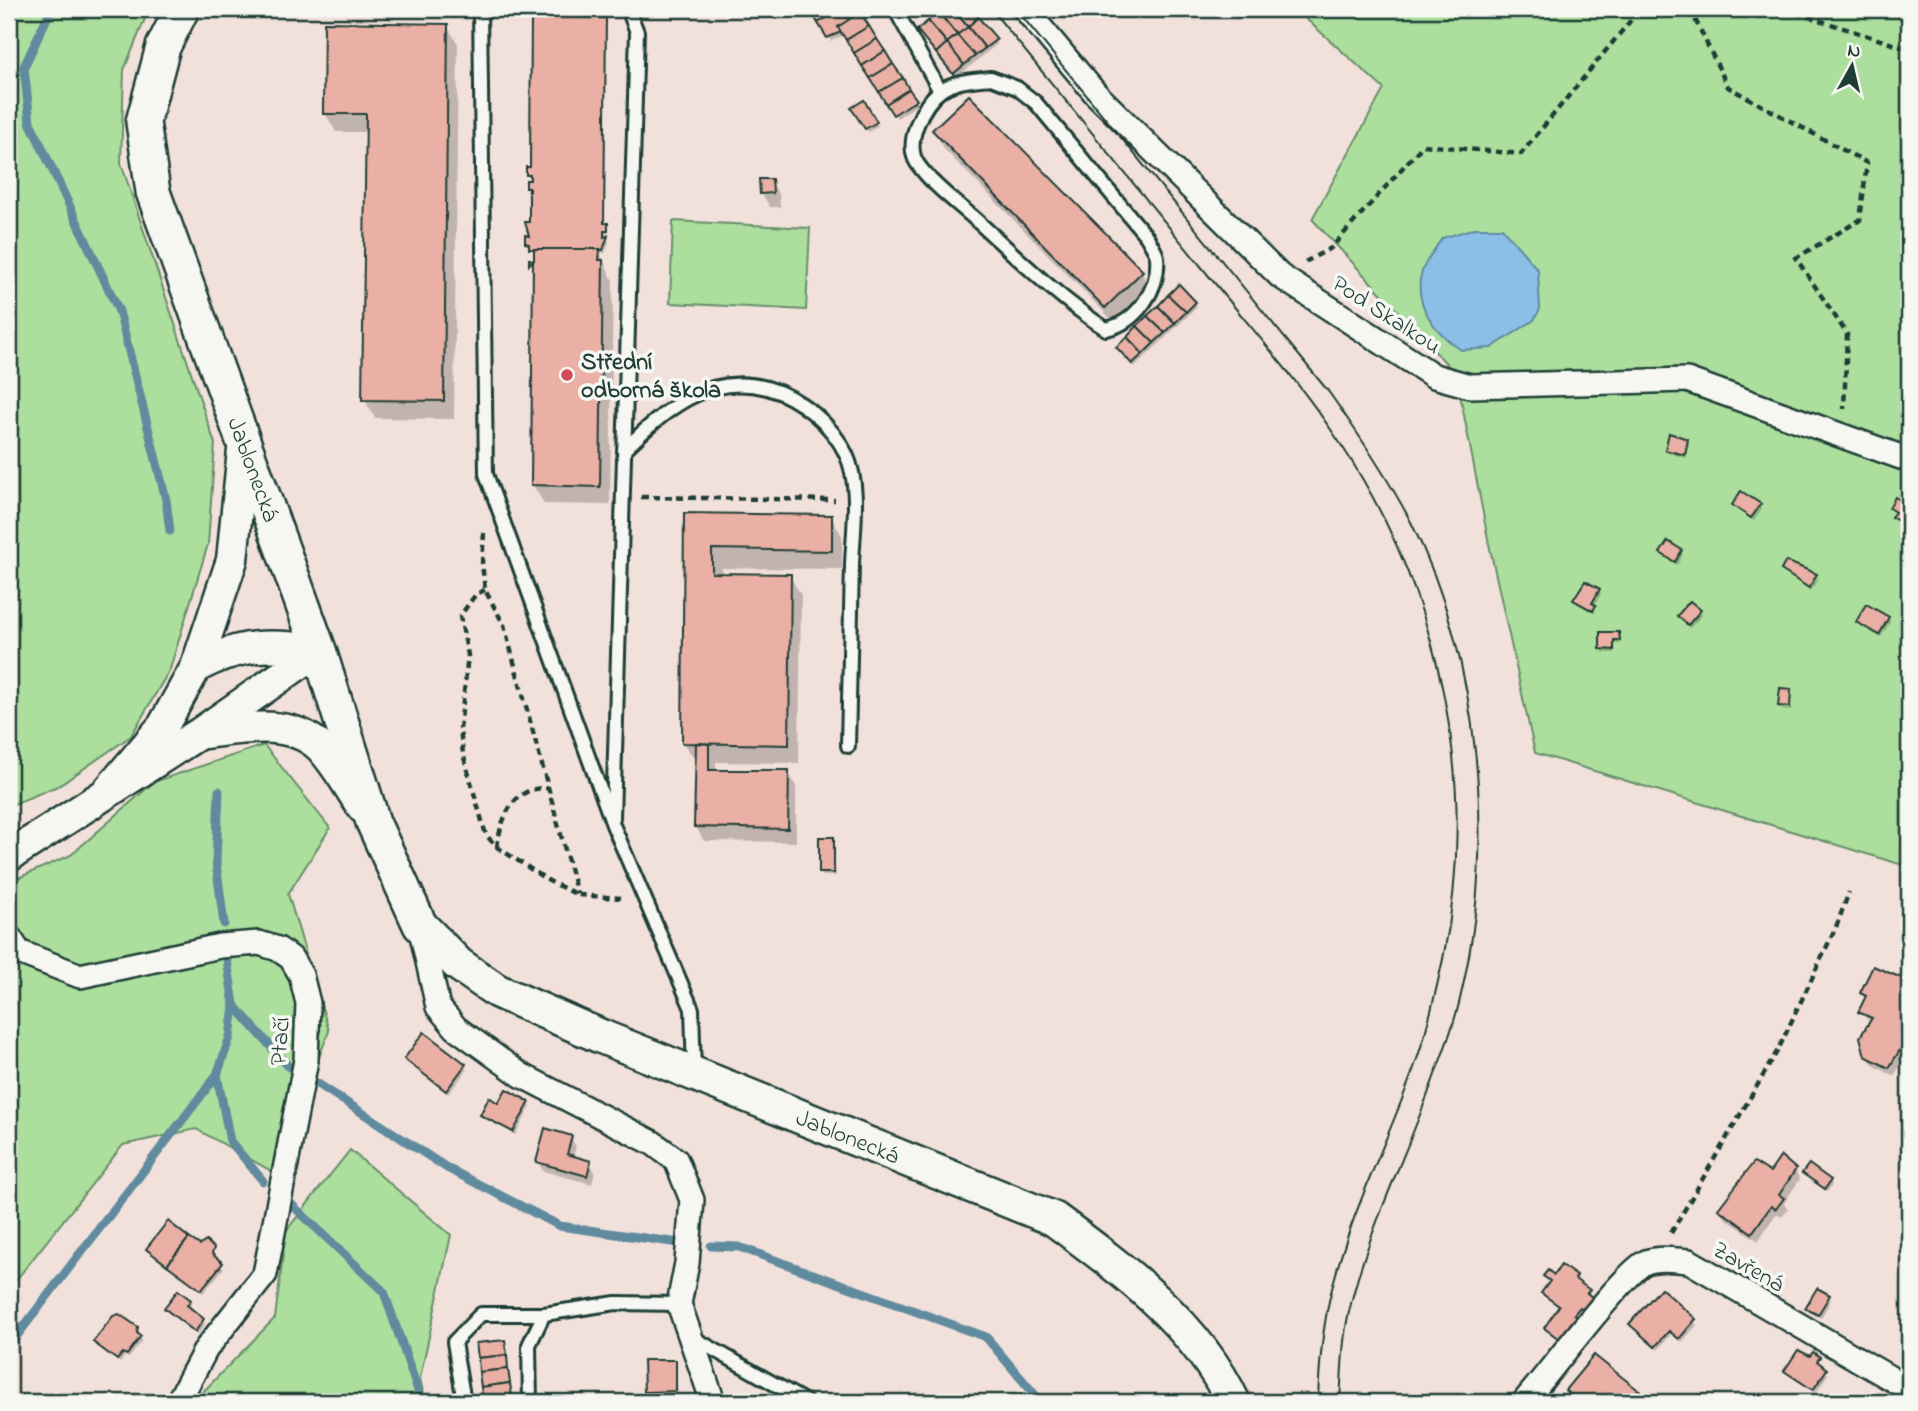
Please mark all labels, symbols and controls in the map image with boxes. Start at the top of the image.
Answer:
north arrow [1816,32,1886,102]
text: N [1846,37,1862,66]
street label: Pod Skalkou [1324,268,1447,365]
place label: Střední odborná škola [581,346,721,409]
marker: Střední odborná škola [559,367,575,383]
street label: Jablonecká [217,413,287,527]
street label: Ptačí [262,1016,301,1067]
street label: Jablonecká [790,1102,904,1175]
street label: Zavřená [1705,1234,1790,1303]

